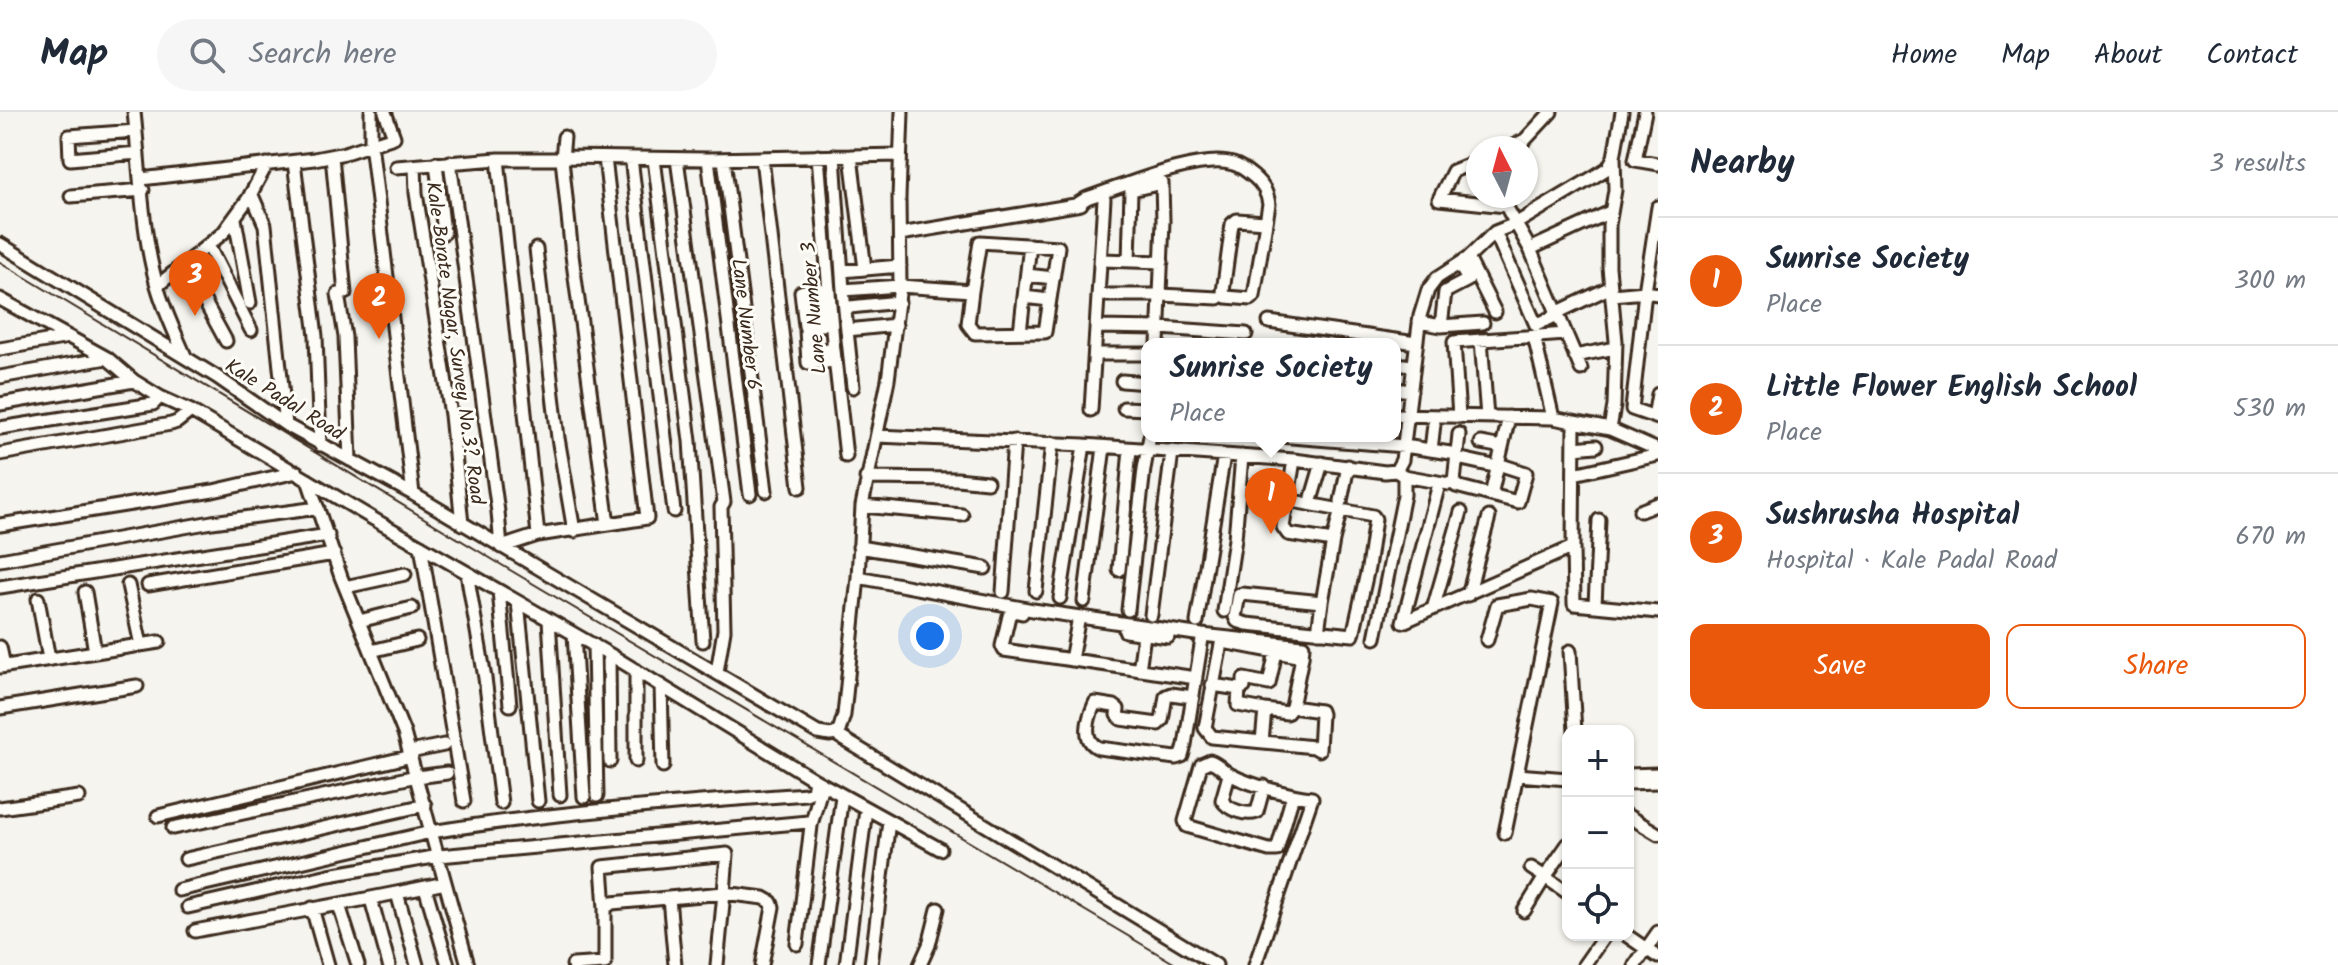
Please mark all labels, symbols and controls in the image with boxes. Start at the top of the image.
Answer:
search box [157,19,717,91]
text: Map [40,25,109,85]
text: Search here [249,31,396,79]
icon: search [185,33,229,77]
text: Home [1891,33,1957,78]
text: Map [2001,33,2050,78]
text: About [2094,33,2162,78]
text: Contact [2206,33,2298,78]
north arrow [1466,136,1538,208]
text: Nearby [1690,137,1795,191]
text: 3 results [2209,143,2306,185]
street label: Kale Borate Nagar, Survey No.3? Road [416,180,493,508]
text: Sunrise Society [1766,236,1969,284]
street label: Lane Number 3 [793,240,837,375]
pin: 3 [169,250,221,316]
street label: Lane Number 6 [721,257,769,392]
text: 1 [1712,260,1720,302]
text: 300 m [2234,260,2306,302]
pin: 2 [353,273,405,339]
text: Place [1766,284,1822,326]
popup [1141,338,1401,442]
text: Sunrise Society [1169,345,1373,393]
street label: Kale Padal Road [218,351,351,451]
text: Little Flower English School [1766,364,2137,412]
text: 2 [1708,388,1724,430]
text: 530 m [2233,388,2306,430]
text: Place [1169,393,1225,435]
text: Place [1766,412,1822,454]
pin: 1 [1245,468,1297,534]
text: Sushrusha Hospital [1766,492,2019,540]
text: 3 [1709,516,1723,558]
text: 670 m [2235,516,2306,558]
text: Hospital · Kale Padal Road [1766,540,2057,582]
your location [910,616,950,656]
button: Save [1690,624,1990,709]
button: Share [2006,624,2306,709]
map controls [1562,725,1634,941]
button: + [1562,725,1634,797]
button: − [1562,797,1634,869]
button: locate [1562,869,1634,941]

